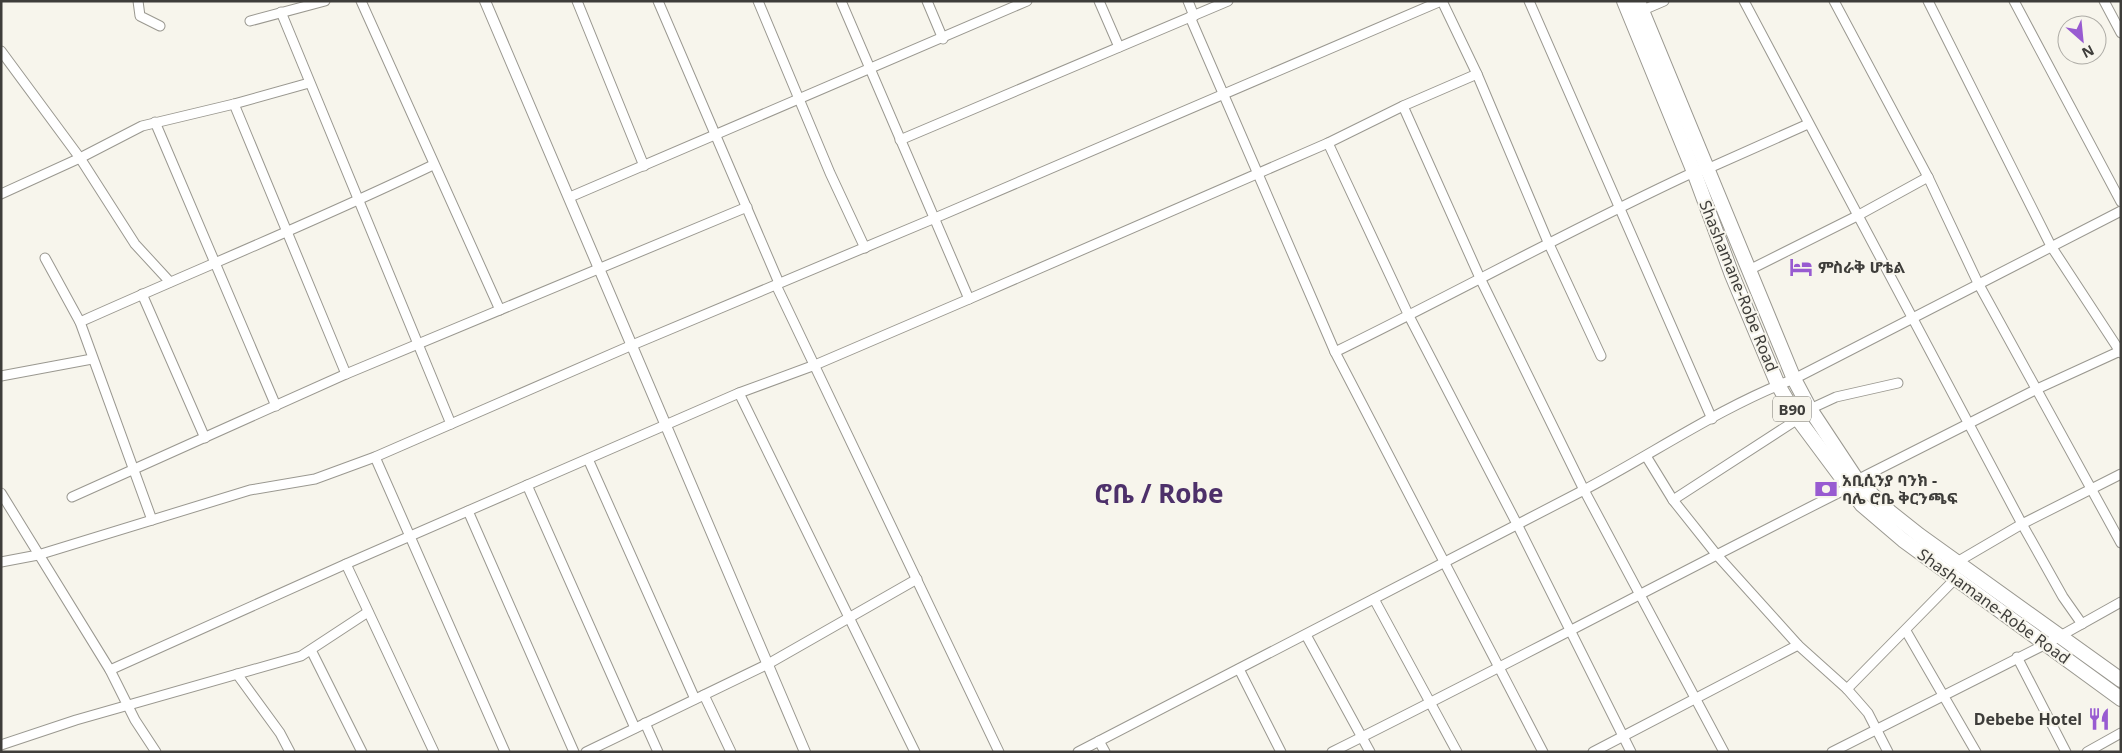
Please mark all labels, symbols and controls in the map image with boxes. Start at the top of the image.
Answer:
north arrow [2057,15,2107,65]
text: N [2079,41,2098,63]
street label: Shashamane-Robe Road [1694,197,1784,375]
hotel icon: ምስራቅ ሆቴል [1788,254,1814,280]
place label: ምስራቅ ሆቴል [1818,256,1906,278]
road number: B90 [1773,396,1811,422]
place label: አቢሲንያ ባንክ - ባሌ ሮቤ ቅርንጫፍ [1842,469,1958,509]
district label: ሮቤ / Robe [1095,475,1224,511]
bank icon: አቢሲንያ ባንክ - ባሌ ሮቤ ቅርንጫፍ [1813,476,1839,502]
street label: Shashamane-Robe Road [1913,543,2075,669]
restaurant icon: Debebe Hotel [2086,706,2112,732]
place label: Debebe Hotel [1974,708,2082,730]

